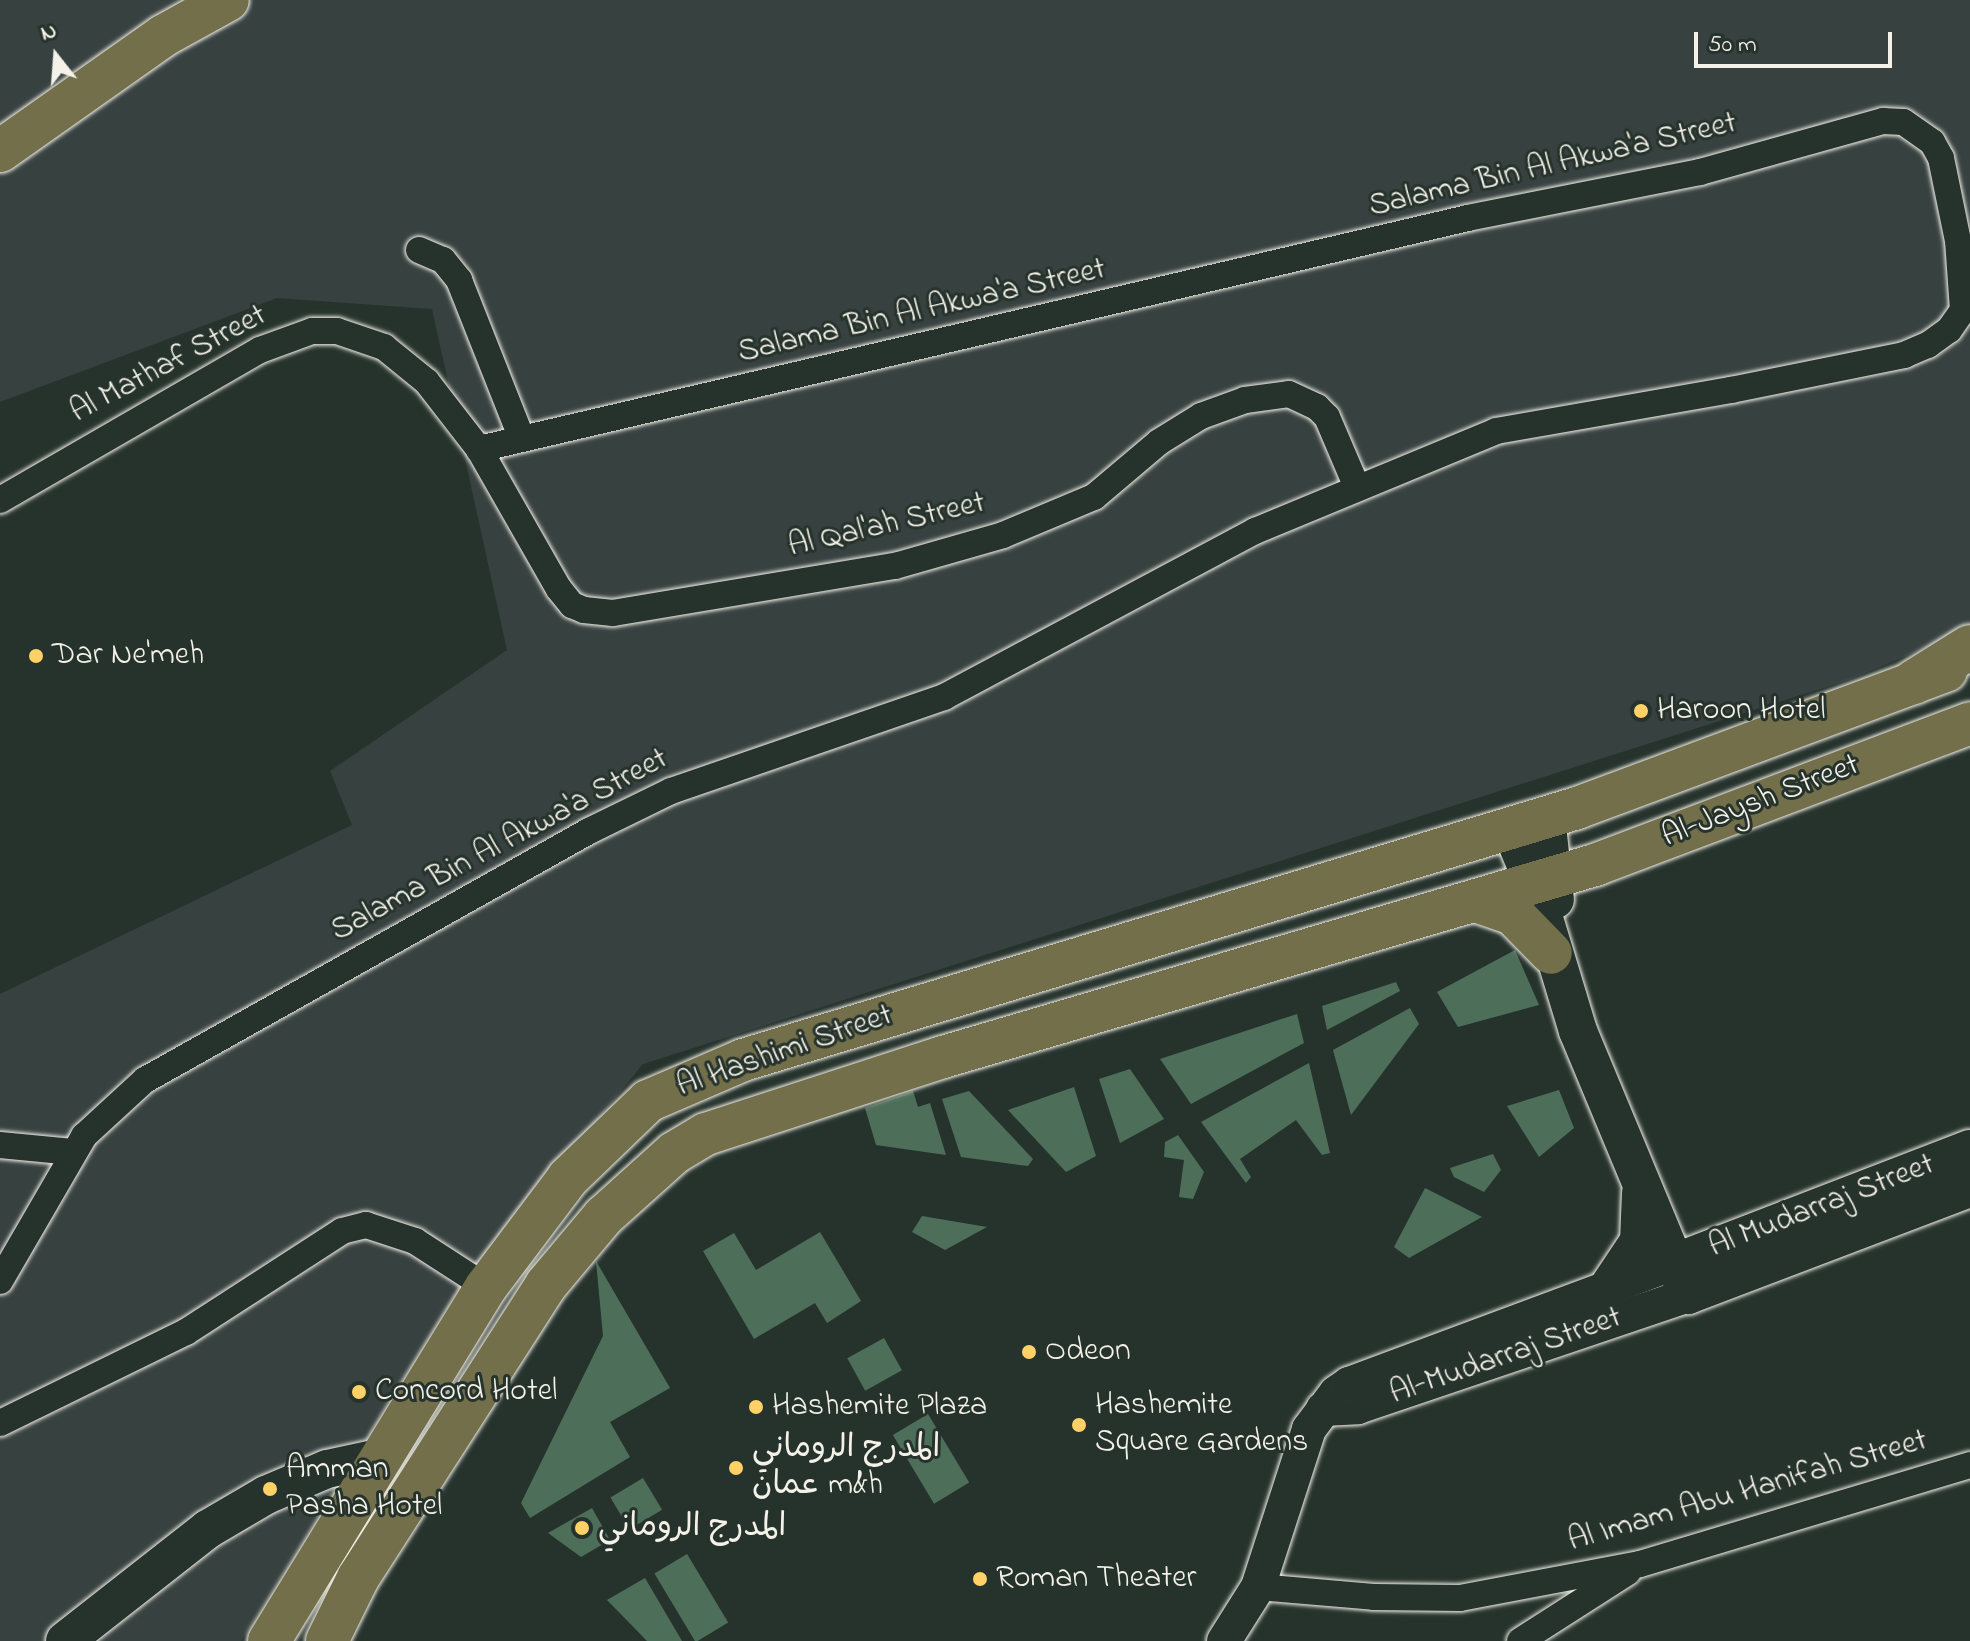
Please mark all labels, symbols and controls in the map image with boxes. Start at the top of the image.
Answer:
north arrow [16,16,96,96]
text: N [37,16,61,51]
scale bar [1698,16,1896,66]
text: 50 m [1708,28,1757,63]
street label: Salama Bin Al Akwa'a Street [1365,105,1741,227]
street label: Salama Bin Al Akwa'a Street [734,251,1110,373]
street label: Al Mathaf Street [64,297,274,433]
street label: Al Qal'ah Street [785,485,989,567]
place label: Dar Ne'meh [52,637,204,675]
marker: Dar Ne'meh [27,647,45,665]
place label: Haroon Hotel [1657,692,1826,730]
marker: Haroon Hotel [1632,702,1650,720]
street label: Salama Bin Al Akwa'a Street [325,741,675,951]
street label: Al-Jaysh Street [1657,747,1865,857]
street label: Al Hashimi Street [672,997,898,1107]
street label: Al Mudarraj Street [1704,1146,1940,1268]
street label: Al-Mudarraj Street [1385,1299,1627,1415]
place label: Odeon [1045,1333,1131,1371]
marker: Odeon [1020,1343,1038,1361]
place label: Concord Hotel [375,1373,557,1411]
marker: Concord Hotel [350,1383,368,1401]
place label: Hashemite Plaza [772,1388,987,1426]
place label: Hashemite Square Gardens [1095,1388,1308,1463]
marker: Hashemite Plaza [747,1398,765,1416]
marker: Hashemite Square Gardens [1070,1416,1088,1434]
street label: Al Imam Abu Hanifah Street [1564,1422,1932,1562]
place label: المدرج الروماني عمان m&h [752,1431,940,1506]
place label: Amman Pasha Hotel [286,1452,442,1527]
marker: المدرج الروماني عمان m&h [727,1459,745,1477]
marker: Amman Pasha Hotel [261,1480,279,1498]
place label: المدرج الروماني [598,1509,786,1547]
marker: المدرج الروماني [573,1519,591,1537]
place label: Roman Theater [996,1560,1196,1598]
marker: Roman Theater [971,1570,989,1588]

